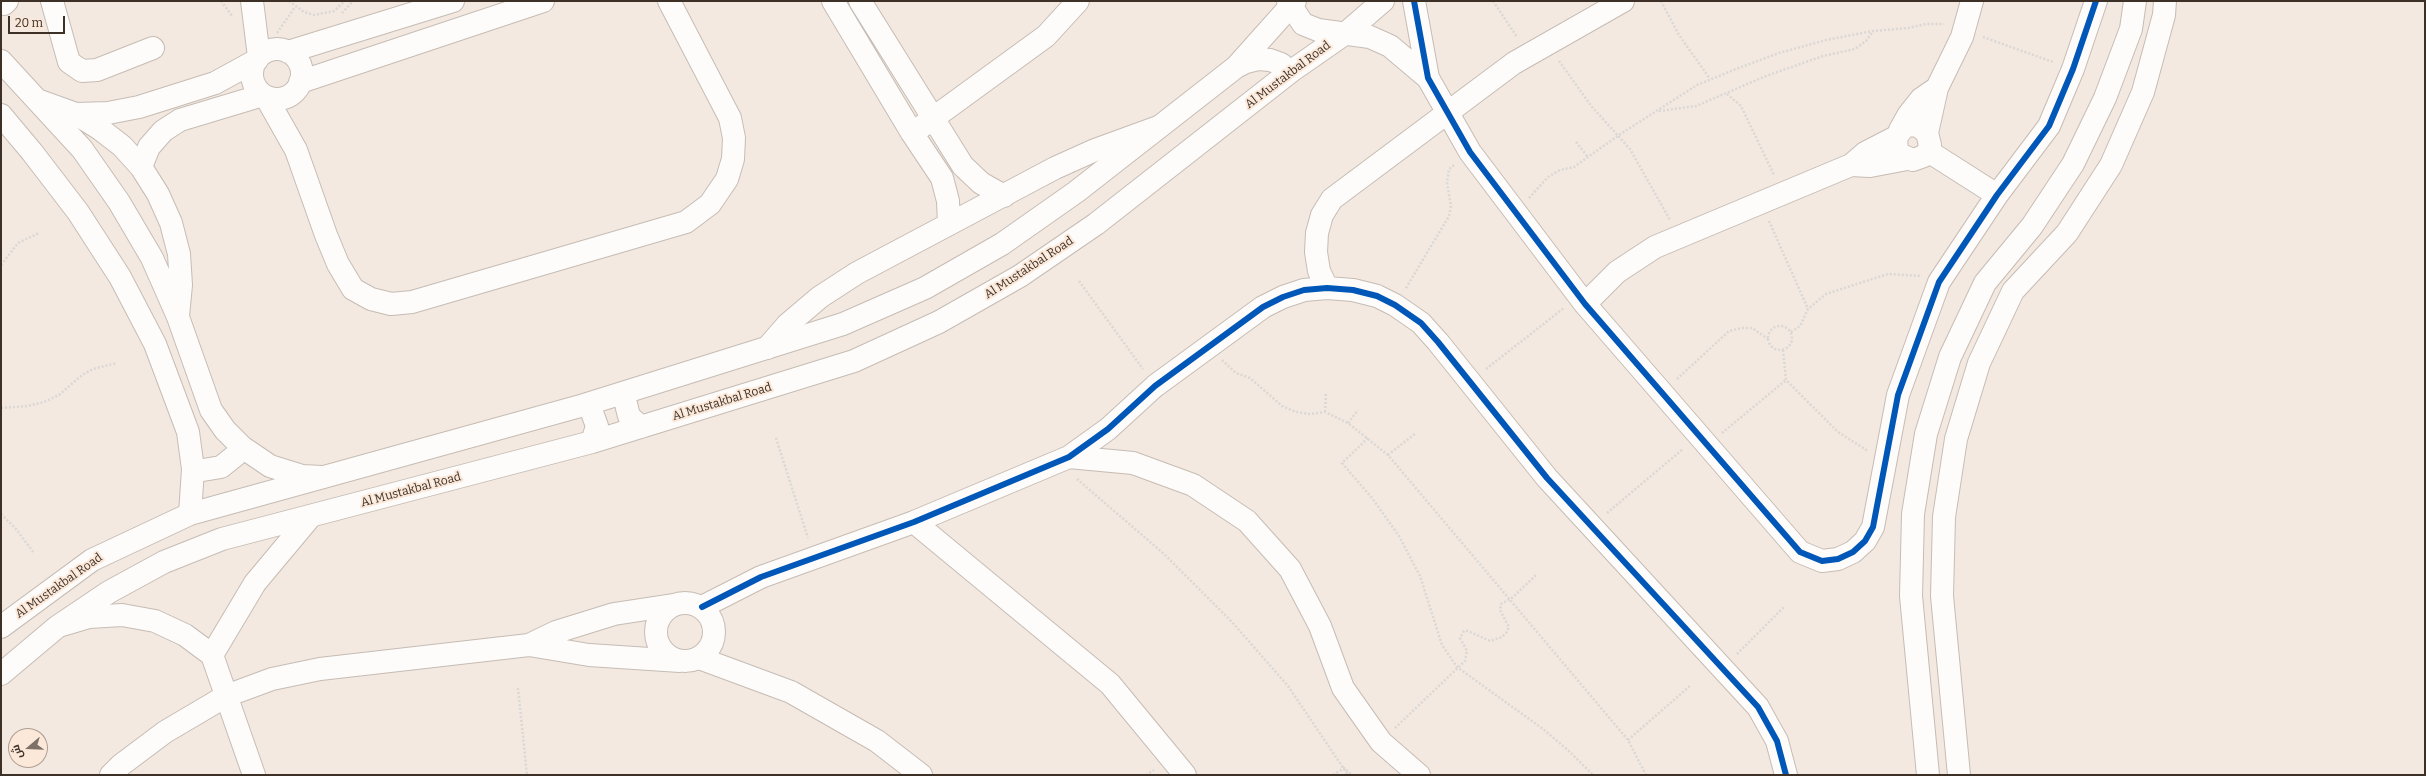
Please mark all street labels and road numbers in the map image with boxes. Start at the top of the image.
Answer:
street label: Al Mustakbal Road [1243,38,1333,112]
street label: Al Mustakbal Road [982,234,1076,302]
street label: Al Mustakbal Road [671,380,773,424]
street label: Al Mustakbal Road [359,470,463,510]
street label: Al Mustakbal Road [13,551,105,621]

